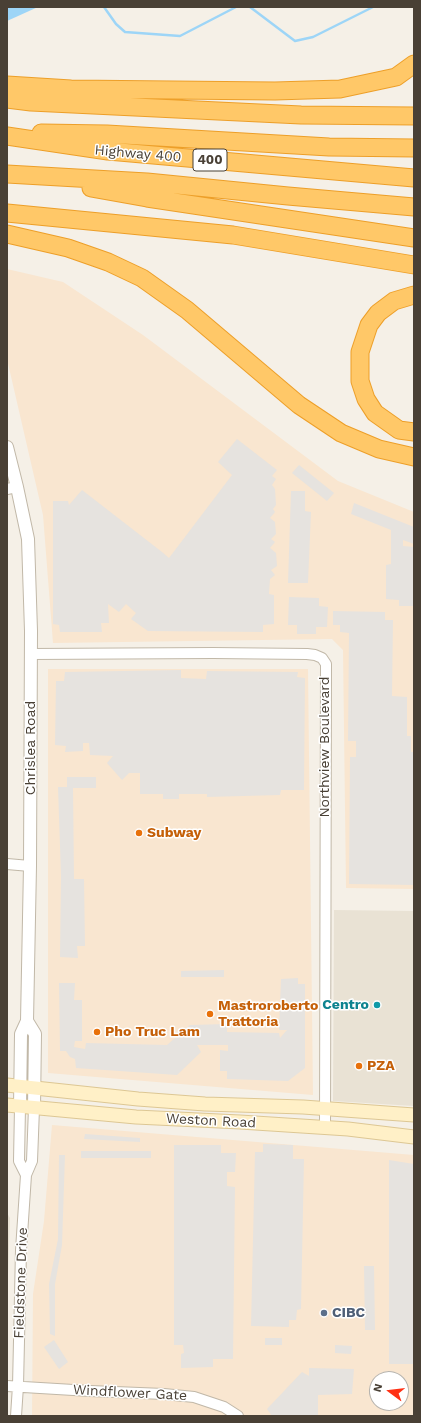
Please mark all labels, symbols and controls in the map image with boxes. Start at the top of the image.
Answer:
street label: Highway 400 [94,142,182,166]
road number: 400 [193,149,227,171]
street label: Northview Boulevard [317,676,333,818]
street label: Chrislea Road [23,701,39,795]
place label: Subway [147,825,201,841]
marker: Subway [134,828,144,838]
place label: Centro [322,997,369,1013]
place label: Mastroroberto Trattoria [218,998,318,1030]
marker: Centro [372,1000,382,1010]
marker: Mastroroberto Trattoria [205,1009,215,1019]
place label: Pho Truc Lam [105,1024,200,1040]
marker: Pho Truc Lam [92,1027,102,1037]
place label: PZA [367,1058,395,1074]
marker: PZA [354,1061,364,1071]
street label: Weston Road [165,1110,257,1132]
street label: Fieldstone Drive [11,1227,31,1339]
place label: CIBC [332,1305,365,1321]
marker: CIBC [319,1308,329,1318]
north arrow [369,1371,409,1411]
street label: Windflower Gate [72,1382,188,1404]
text: N [371,1382,385,1394]

